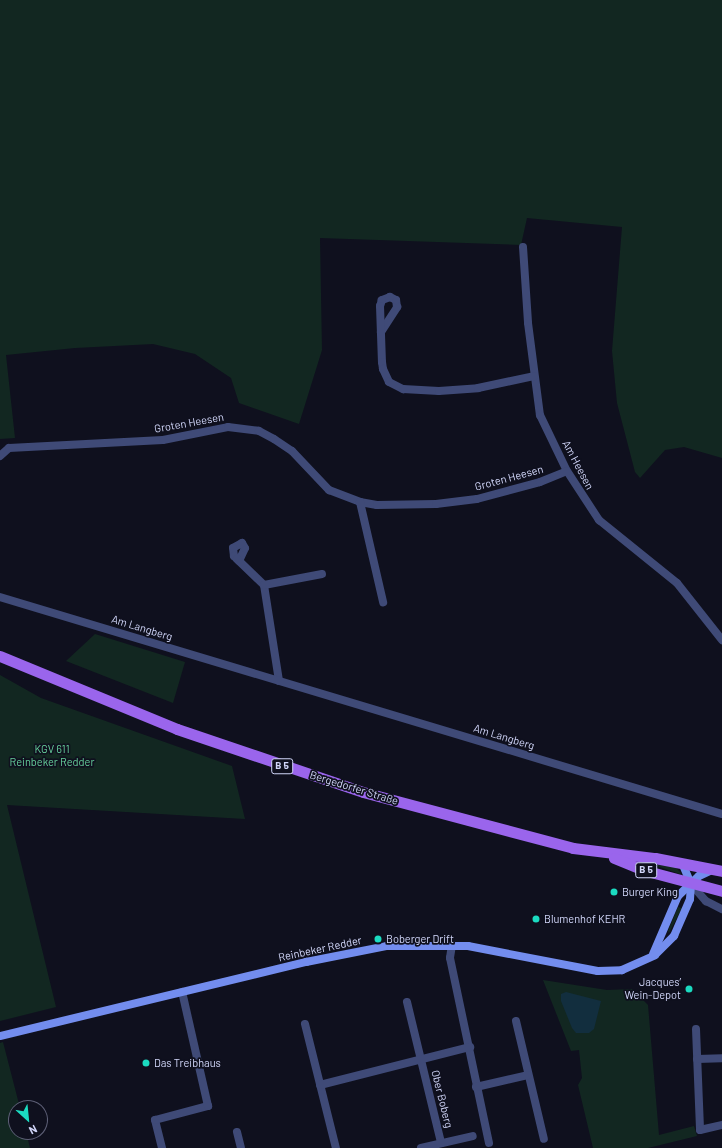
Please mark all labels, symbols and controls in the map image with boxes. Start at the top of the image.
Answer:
street label: Groten Heesen [153,410,225,436]
street label: Am Heesen [560,438,596,492]
street label: Groten Heesen [473,463,545,493]
street label: Am Langberg [110,612,174,644]
street label: Am Langberg [472,721,536,753]
park label: KGV 611 Reinbeker Redder [10,743,94,769]
road number: B 5 [271,758,293,774]
street label: Bergedorfer Straße [308,768,400,808]
road number: B 5 [635,862,657,878]
place label: Burger King [622,885,678,899]
marker: Burger King [609,887,619,897]
place label: Blumenhof KEHR [544,912,625,926]
marker: Blumenhof KEHR [531,914,541,924]
place label: Boberger Drift [386,932,454,946]
street label: Reinbeker Redder [277,934,363,964]
marker: Boberger Drift [373,934,383,944]
place label: Jacques’ Wein-Depot [624,976,681,1002]
marker: Jacques’ Wein-Depot [684,984,694,994]
place label: Das Treibhaus [154,1056,221,1070]
marker: Das Treibhaus [141,1058,151,1068]
street label: Ober Boberg [428,1069,456,1129]
north arrow [8,1100,48,1140]
text: N [27,1123,39,1138]

